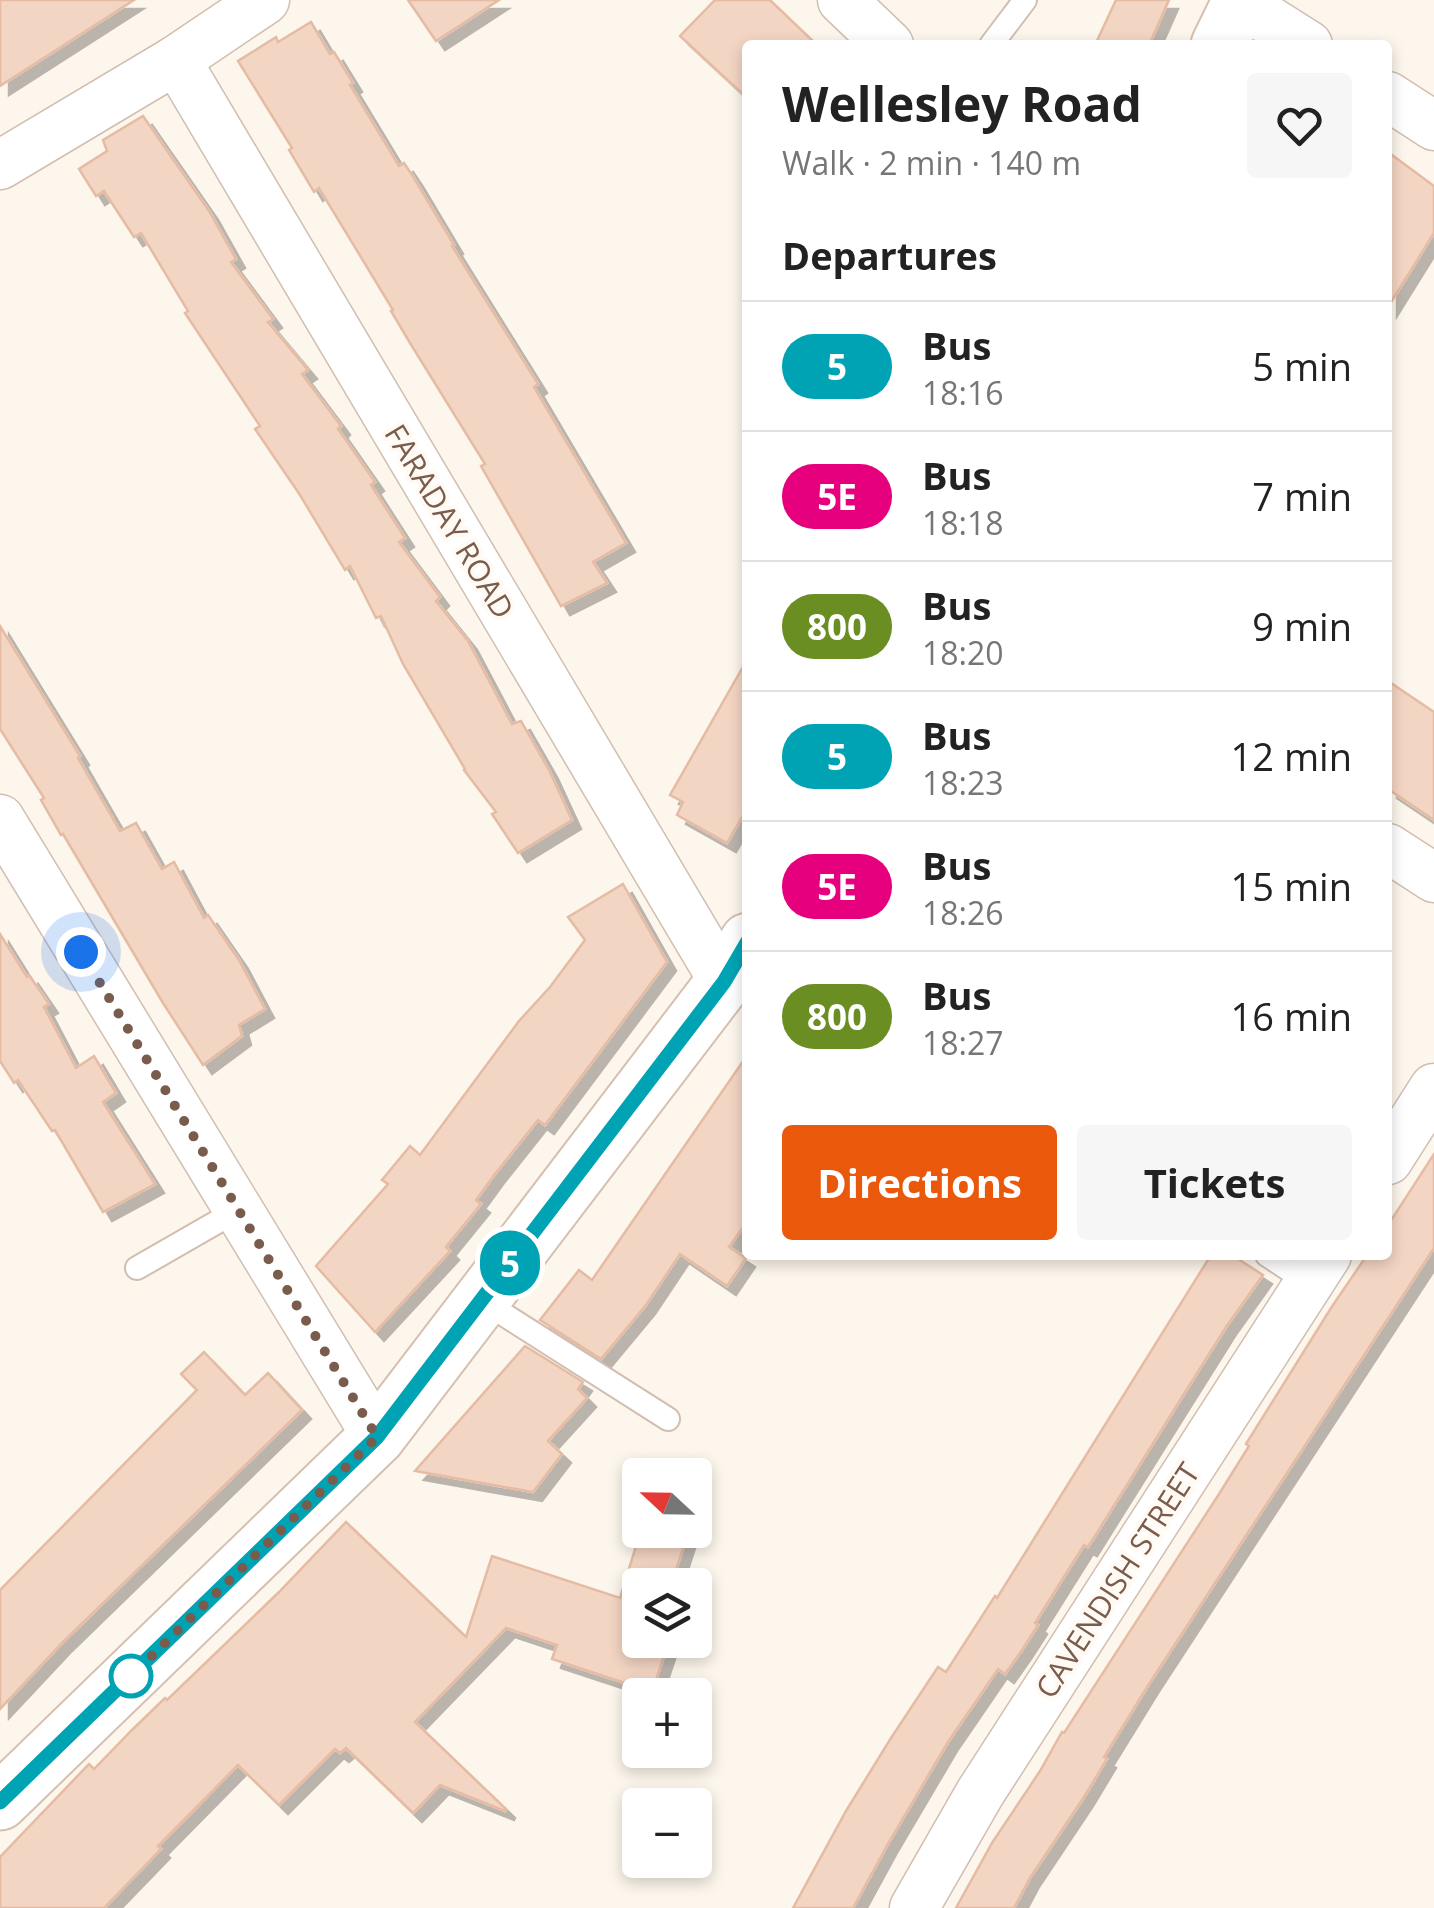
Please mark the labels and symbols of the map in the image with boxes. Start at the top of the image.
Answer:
street label: FARADAY ROAD [376,416,524,626]
your location [56,927,106,977]
line badge: 5 [478,1230,542,1296]
street label: CAVENDISH STREET [1025,1454,1209,1706]
north arrow [622,1458,712,1548]
unlabelled marker [110,1655,152,1697]

